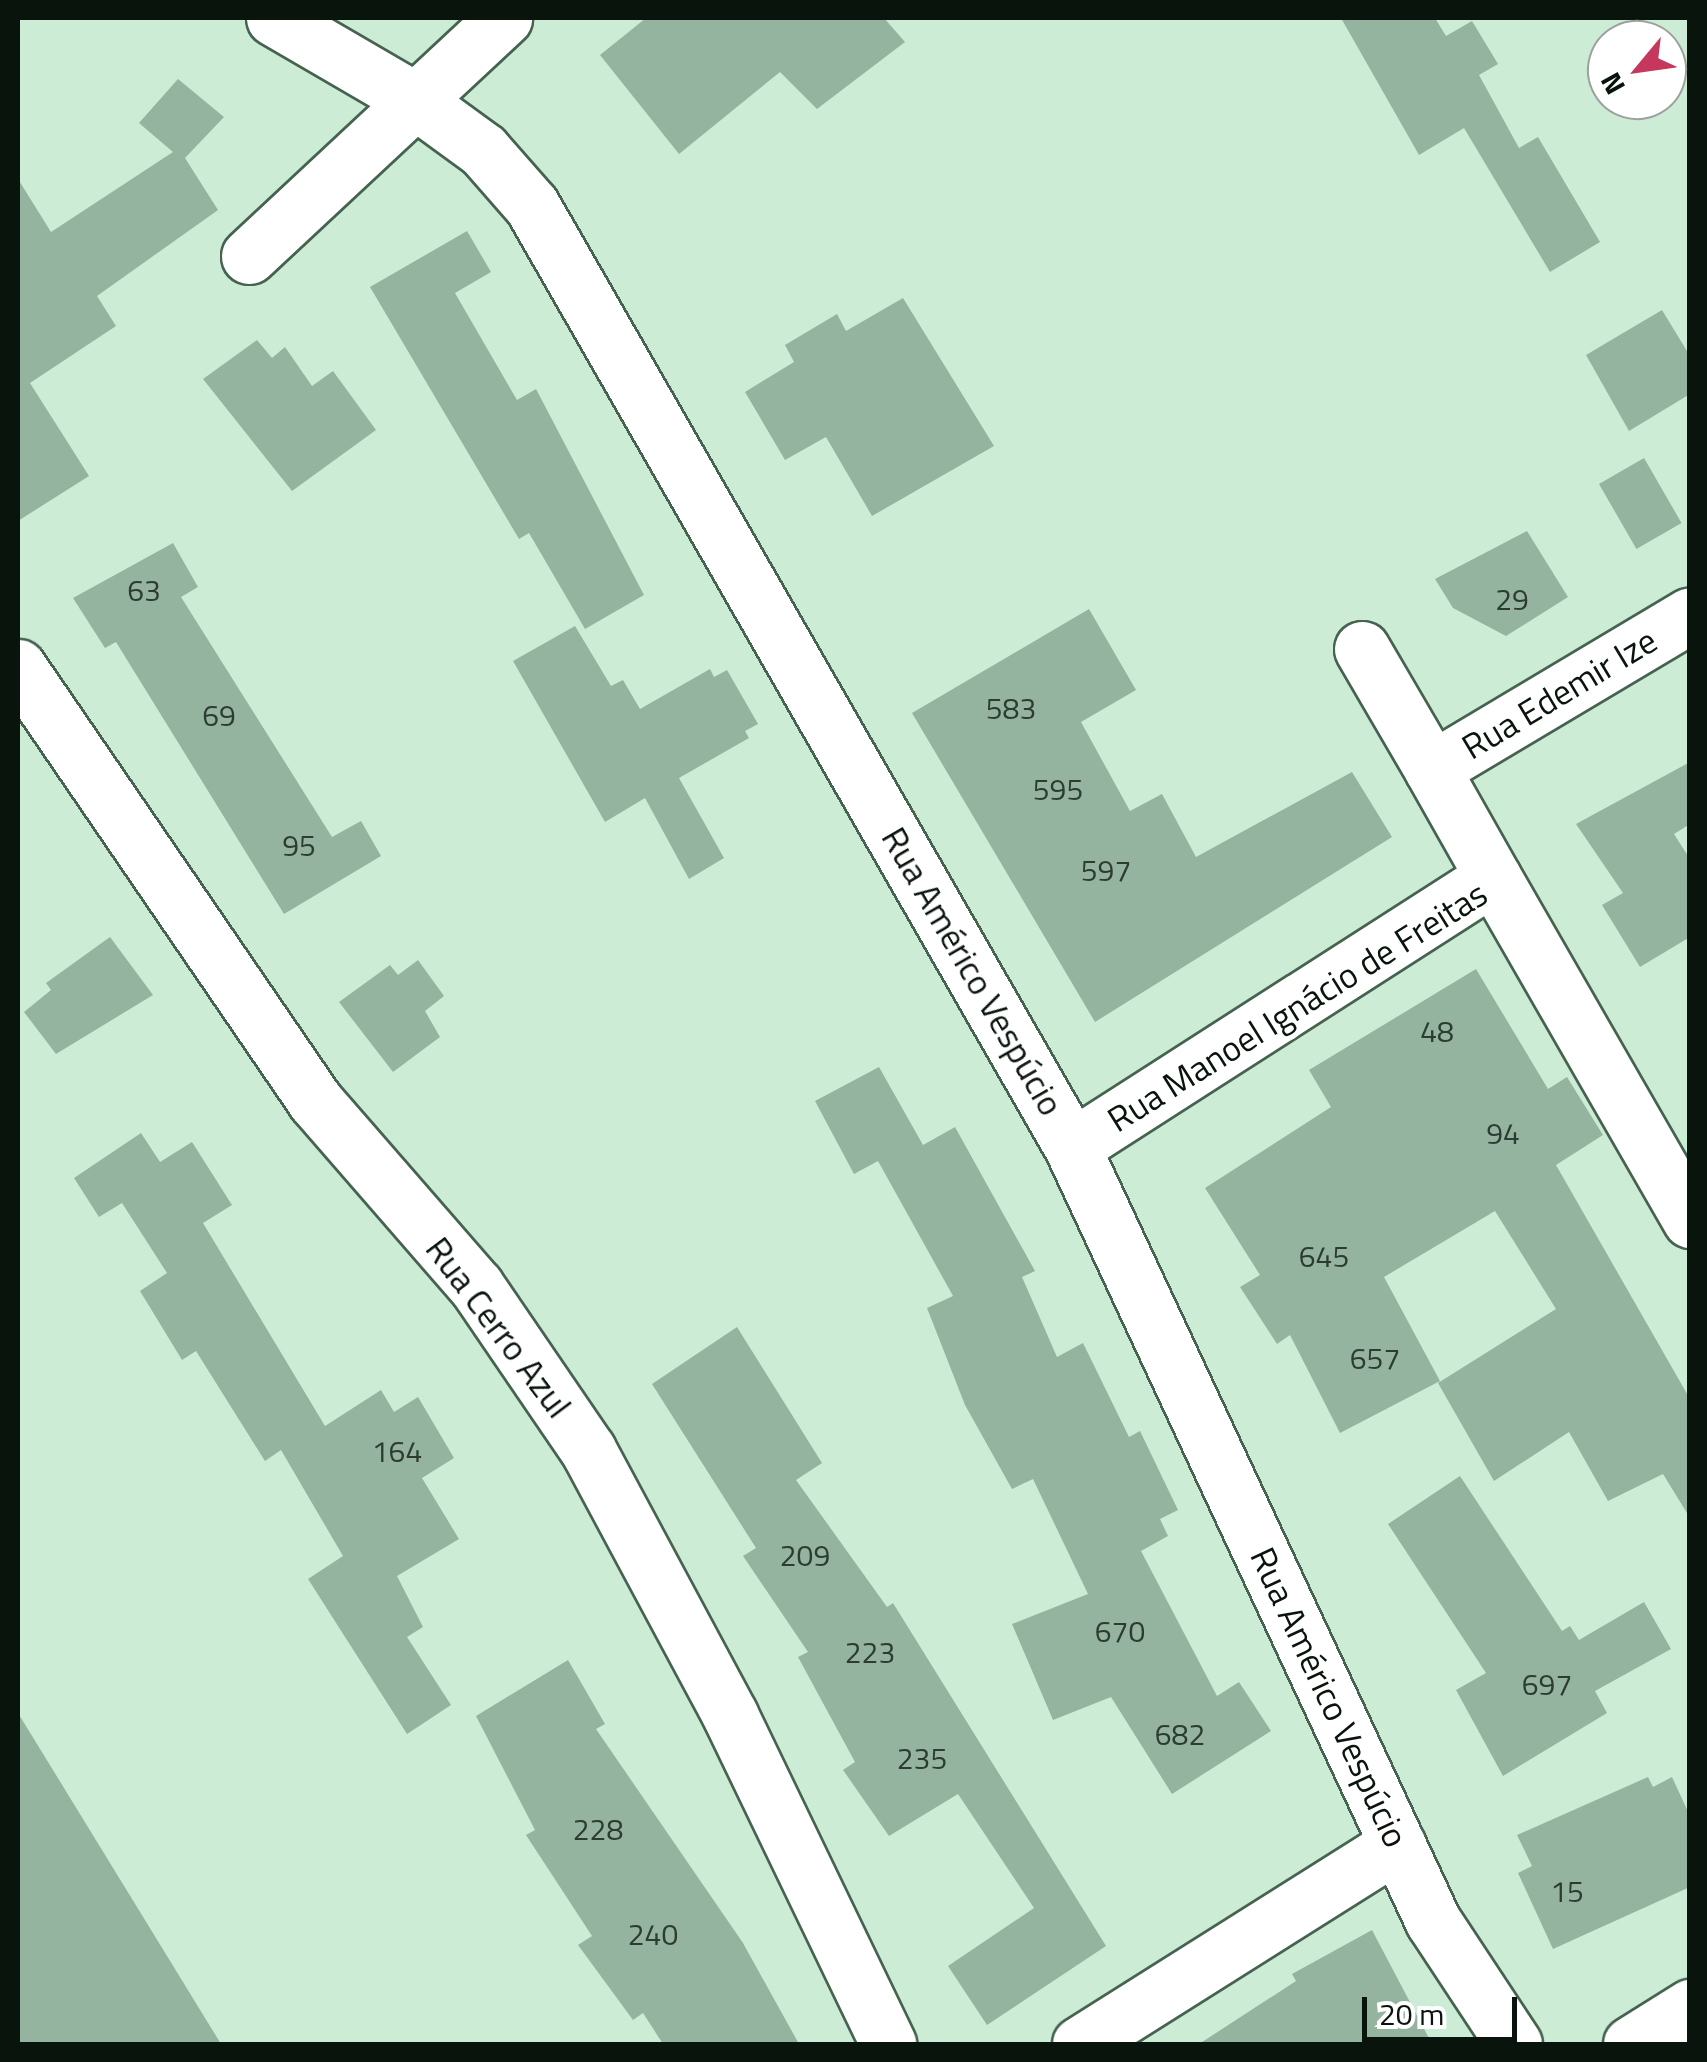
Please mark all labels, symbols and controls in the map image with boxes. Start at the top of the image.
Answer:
north arrow [1587,20,1687,120]
text: N [1589,65,1636,103]
house number: 63 [127,572,161,608]
house number: 29 [1495,581,1529,617]
street label: Rua Edemir Ize [1454,619,1664,767]
house number: 583 [986,690,1036,726]
house number: 69 [202,697,236,733]
house number: 595 [1033,771,1083,807]
street label: Rua Américo Vespúcio [873,819,1073,1123]
house number: 95 [282,827,316,863]
house number: 597 [1081,852,1131,888]
street label: Rua Manoel Ignácio de Freitas [1100,872,1494,1140]
house number: 48 [1420,1013,1454,1049]
house number: 94 [1486,1115,1520,1151]
street label: Rua Cerro Azul [417,1228,581,1426]
house number: 645 [1299,1238,1349,1274]
house number: 657 [1350,1340,1400,1376]
house number: 164 [372,1433,422,1469]
house number: 209 [780,1537,830,1573]
street label: Rua Américo Vespúcio [1242,1541,1418,1853]
house number: 670 [1095,1613,1145,1649]
house number: 223 [845,1634,895,1670]
house number: 697 [1522,1666,1572,1702]
house number: 682 [1155,1716,1205,1752]
house number: 235 [897,1740,947,1776]
house number: 228 [573,1811,623,1847]
house number: 15 [1550,1873,1584,1909]
house number: 240 [628,1916,678,1952]
scale bar [1367,1977,1522,2039]
text: 20 m [1379,1991,1444,2037]

